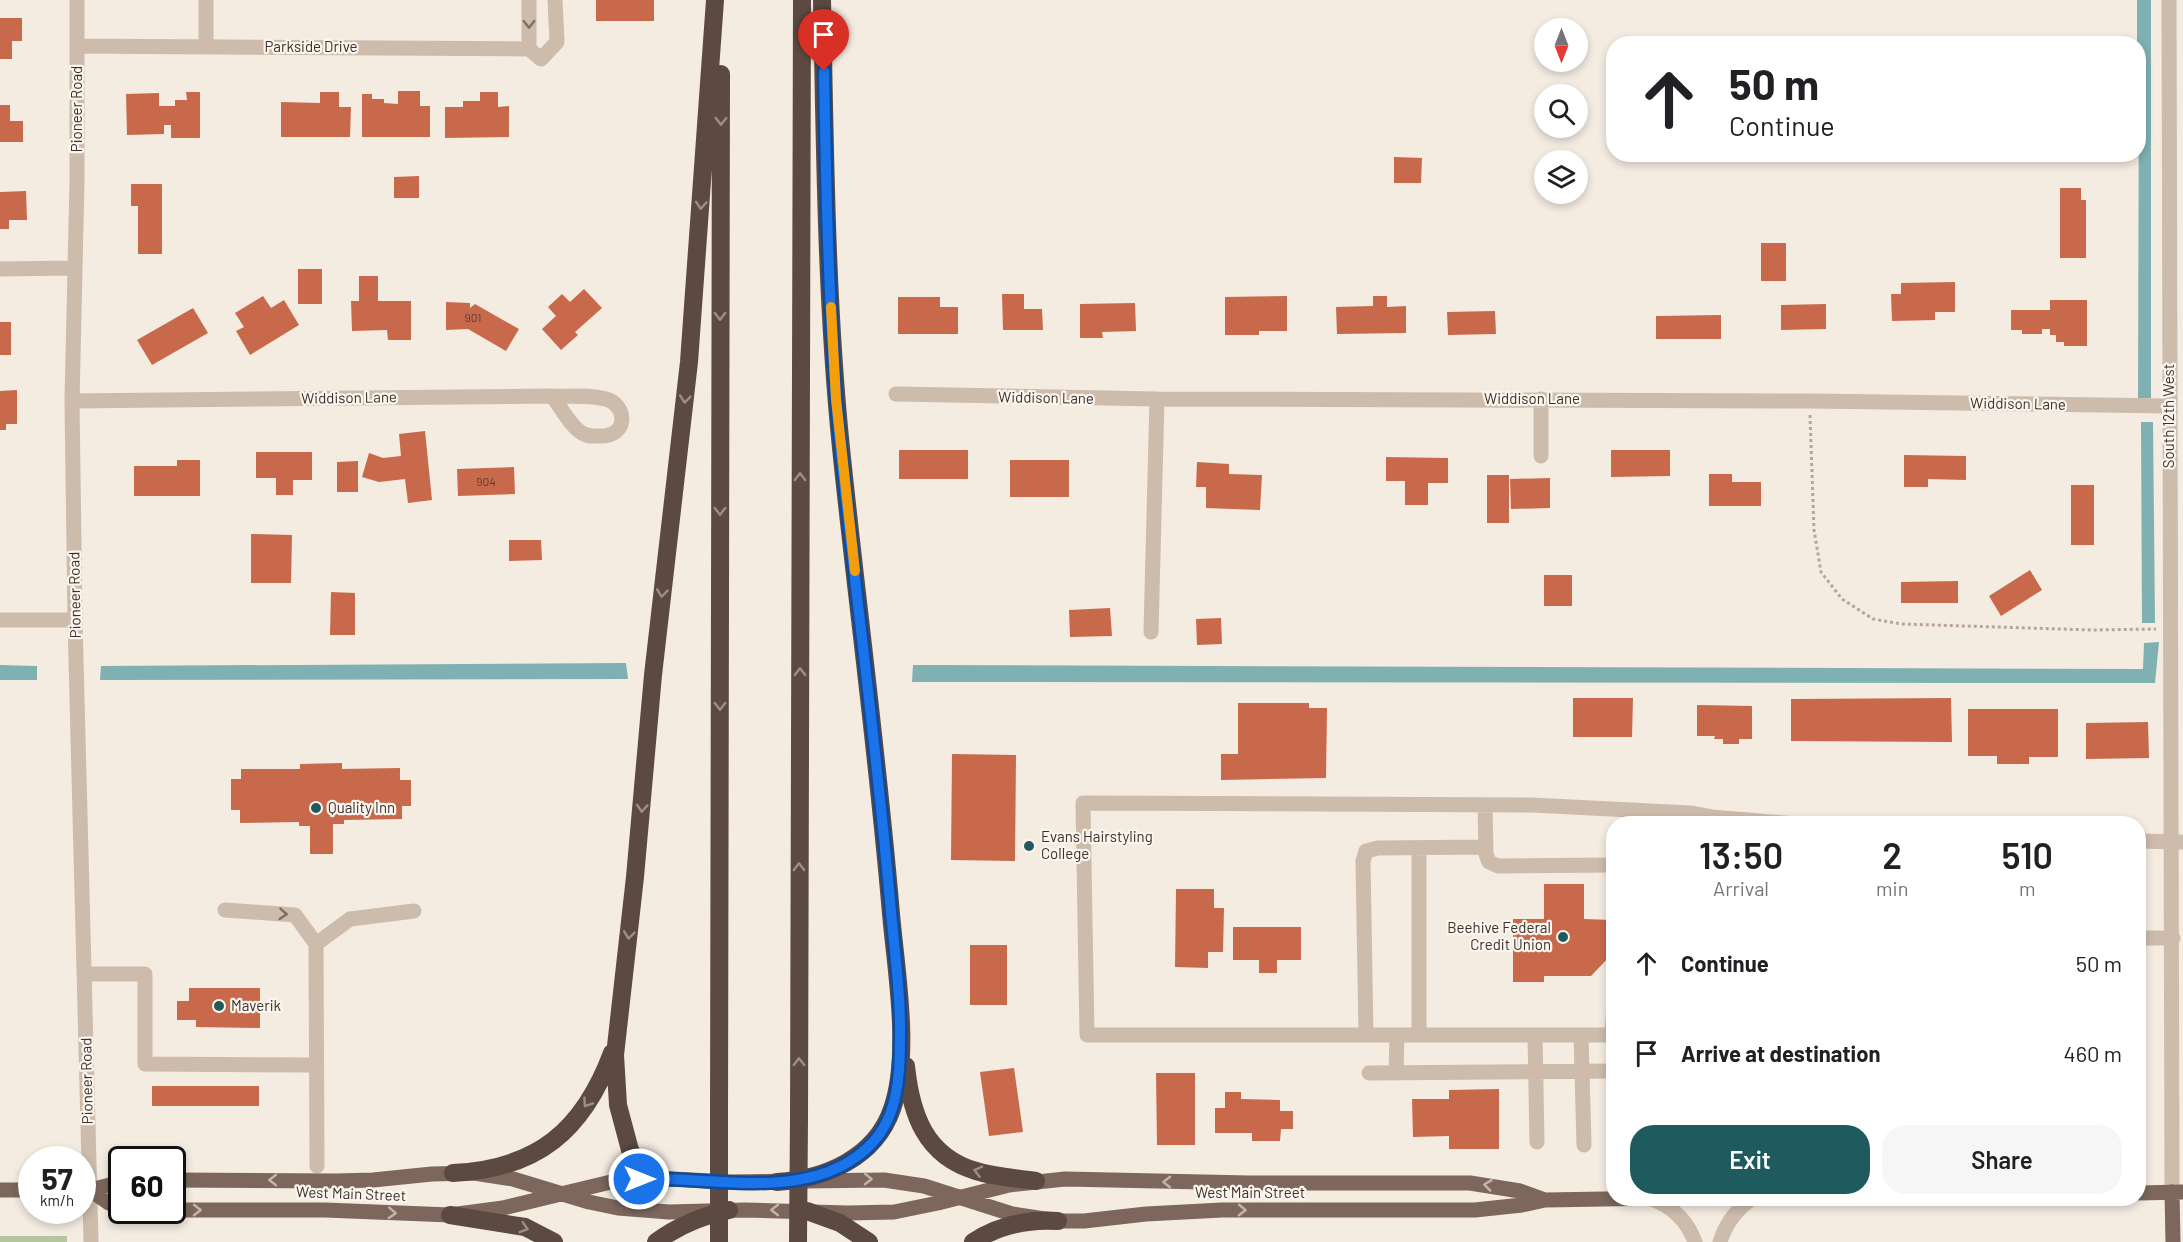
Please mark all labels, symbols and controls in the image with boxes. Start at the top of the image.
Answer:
pin [798,9,849,71]
icon: arrive [807,18,840,51]
north arrow [1534,18,1588,72]
map controls [1534,18,1588,204]
one-way arrow [523,20,535,29]
street label: Parkside Drive [264,37,358,55]
text: 50 m [1729,58,1819,108]
icon: ahead [1630,60,1708,138]
street label: Pioneer Road [67,66,85,152]
button: search [1534,84,1588,138]
text: Continue [1729,109,1835,141]
one-way arrow [715,117,727,126]
button: layers [1534,150,1588,204]
one-way arrow [695,201,708,210]
house number: 901 [465,310,481,324]
one-way arrow [714,312,726,321]
street label: South 12th West [2159,364,2177,468]
street label: Widdison Lane [301,387,397,407]
street label: Widdison Lane [998,387,1094,407]
street label: Widdison Lane [1484,389,1580,407]
street label: Widdison Lane [1970,393,2066,413]
one-way arrow [679,395,692,404]
one-way arrow [794,472,806,481]
house number: 904 [476,474,496,488]
one-way arrow [714,507,726,516]
street label: Pioneer Road [64,552,84,638]
one-way arrow [657,588,669,598]
one-way arrow [794,667,806,676]
one-way arrow [714,702,726,711]
place label: Quality Inn [328,798,395,816]
marker: Quality Inn [309,801,323,815]
one-way arrow [635,803,648,812]
place label: Evans Hairstyling College [1041,827,1153,862]
text: 13:50 [1699,833,1783,876]
text: 2 [1882,833,1902,876]
text: 510 [2001,833,2053,876]
marker: Evans Hairstyling College [1022,839,1036,853]
one-way arrow [793,862,805,871]
text: Arrival [1713,876,1769,900]
text: min [1876,876,1908,900]
text: m [2019,876,2036,900]
one-way arrow [279,908,288,921]
place label: Beehive Federal Credit Union [1447,918,1551,953]
marker: Beehive Federal Credit Union [1556,930,1570,944]
one-way arrow [623,931,635,940]
icon: ahead [1630,947,1663,980]
text: Continue [1681,950,1769,976]
text: 50 m [2076,950,2122,976]
place label: Maverik [231,996,281,1014]
marker: Maverik [212,999,226,1013]
icon: arrive [1630,1037,1663,1070]
street label: Pioneer Road [76,1038,96,1124]
text: Arrive at destination [1681,1040,1880,1066]
text: 460 m [2064,1040,2122,1066]
one-way arrow [793,1057,805,1066]
one-way arrow [582,1097,594,1107]
button: Exit [1630,1125,1870,1194]
button: Share [1882,1125,2122,1194]
speed limit sign: 60 [108,1146,186,1224]
position arrow [607,1147,671,1211]
text: 57 [41,1160,73,1196]
one-way arrow [973,1166,984,1178]
one-way arrow [864,1173,873,1185]
one-way arrow [269,1174,278,1186]
one-way arrow [1163,1176,1172,1188]
one-way arrow [1483,1180,1493,1192]
street label: West Main Street [296,1182,406,1204]
street label: West Main Street [1195,1183,1305,1201]
text: km/h [40,1191,74,1209]
one-way arrow [193,1204,202,1217]
one-way arrow [771,1204,780,1216]
one-way arrow [1238,1204,1247,1216]
one-way arrow [388,1207,397,1220]
one-way arrow [518,1221,529,1233]

